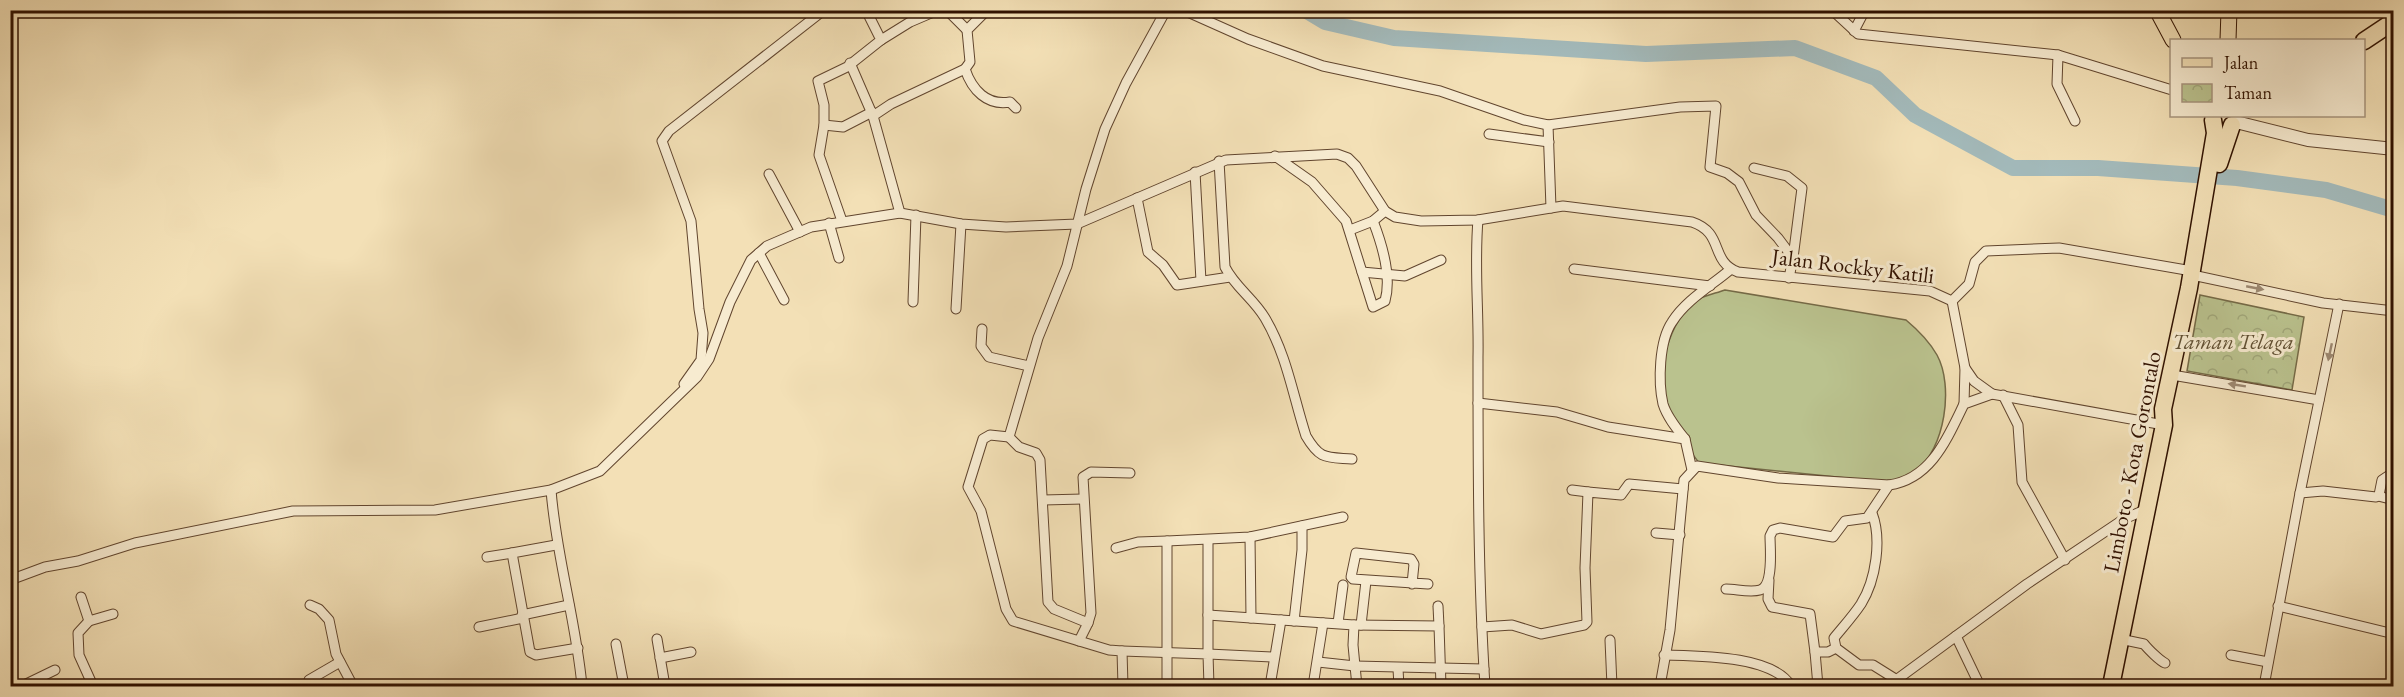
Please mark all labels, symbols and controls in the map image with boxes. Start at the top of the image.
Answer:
legend [2170,39,2365,117]
text: Jalan [2222,51,2259,74]
text: Taman [2224,81,2273,104]
street label: Jalan Rockky Katili [1768,241,1936,290]
one-way arrow [2245,284,2264,293]
park label: Taman Telaga [2172,327,2294,356]
one-way arrow [2324,342,2334,361]
street label: Limboto - Kota Gorontalo [2096,349,2168,575]
one-way arrow [2228,381,2247,390]

